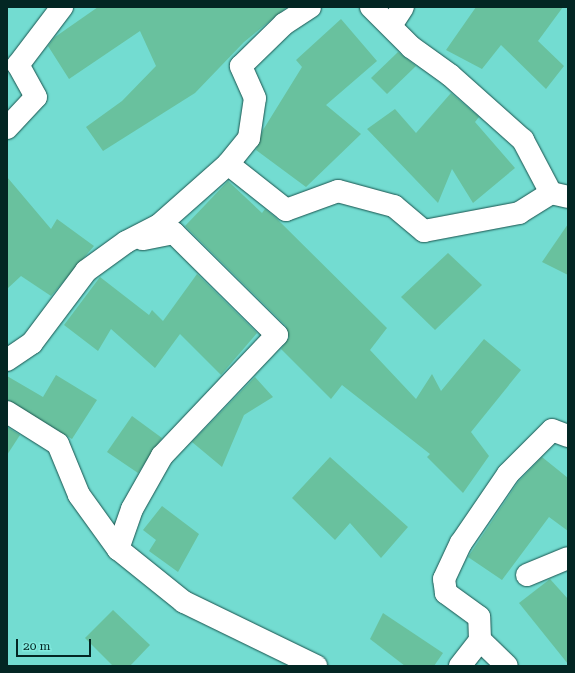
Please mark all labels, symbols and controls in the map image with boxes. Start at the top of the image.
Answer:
scale bar [18,631,93,657]
text: 20 m [23,639,50,653]

